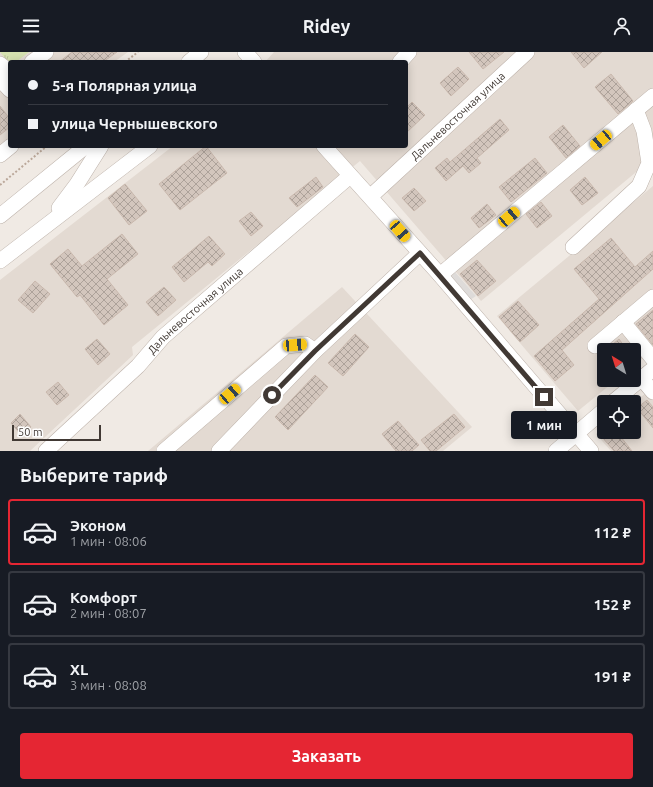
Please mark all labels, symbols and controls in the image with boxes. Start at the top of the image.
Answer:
icon: menu [20,15,42,37]
icon: person [611,15,633,37]
text: Ridey [303,16,350,36]
street label: Дальневосточная улица [408,70,507,162]
text: 5-я Полярная улица [52,77,197,94]
text: улица Чернышевского [52,115,218,132]
car [588,128,614,152]
car [496,205,522,229]
car [388,218,412,244]
street label: Дальневосточная улица [145,265,245,356]
car [283,338,307,352]
north arrow [597,343,641,387]
map controls [597,343,641,439]
car [217,382,243,406]
route start [263,386,281,404]
route end [535,388,553,406]
button: locate [597,395,641,439]
callout: 1 мин [511,411,577,439]
text: 1 мин [526,418,562,432]
scale bar [12,423,101,442]
text: 50 m [18,426,42,438]
text: Выберите тариф [20,465,168,485]
icon: car [22,514,58,550]
text: Эконом [70,517,126,534]
text: 112 ₽ [594,524,631,541]
text: 1 мин · 08:06 [70,534,147,548]
icon: car [22,586,58,622]
text: Комфорт [70,589,137,606]
text: 152 ₽ [594,596,631,613]
text: 2 мин · 08:07 [70,606,147,620]
icon: car [22,658,58,694]
text: XL [70,661,88,678]
text: 191 ₽ [594,668,631,685]
text: 3 мин · 08:08 [70,678,147,692]
button: Заказать [20,733,633,779]

